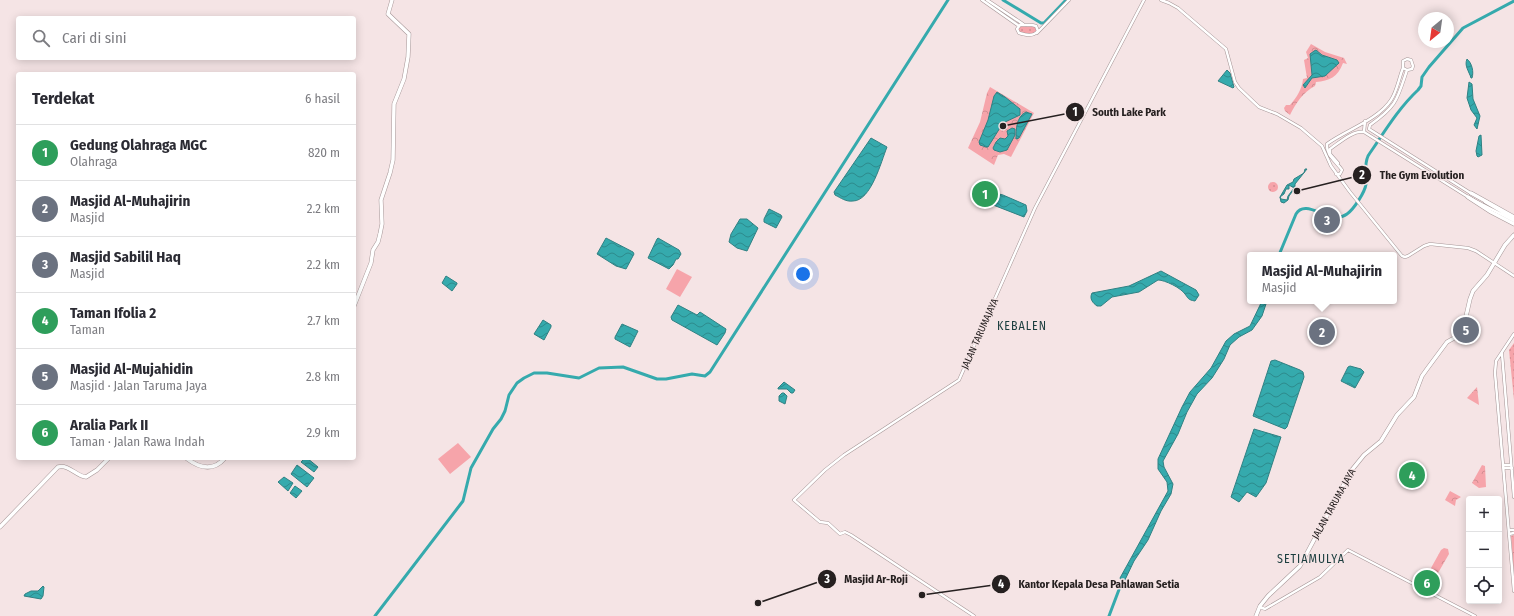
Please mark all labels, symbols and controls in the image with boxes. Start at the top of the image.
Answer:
north arrow [1418,12,1454,48]
search box [16,16,356,60]
icon: search [30,27,52,49]
text: Cari di sini [62,29,127,47]
text: Terdekat [32,88,94,109]
text: 6 hasil [305,91,340,106]
callout: South Lake Park [1065,101,1174,124]
text: 1 [1072,105,1078,119]
text: South Lake Park [1092,106,1166,119]
text: Gedung Olahraga MGC [70,136,207,154]
text: 1 [42,145,48,160]
text: 820 m [308,145,340,160]
text: Olahraga [70,154,117,169]
callout: The Gym Evolution [1352,163,1473,186]
text: 2 [1358,168,1365,182]
text: The Gym Evolution [1380,169,1464,182]
pin: 1 [972,179,998,209]
text: Masjid Al-Muhajirin [70,192,190,210]
text: 2 [42,201,48,216]
text: 2.2 km [307,201,340,216]
pin: 3 [1314,205,1340,235]
text: Masjid [70,210,105,225]
text: Masjid Sabilil Haq [70,248,181,266]
popup [1247,252,1397,304]
text: 3 [42,257,48,272]
text: 2.2 km [307,257,340,272]
text: Masjid Al-Muhajirin [1262,262,1382,280]
your location [793,264,813,284]
text: Masjid [70,266,105,281]
text: Masjid [1262,280,1296,295]
street label: JALAN TARUMAJAYA [959,296,1001,371]
text: Taman Ifolia 2 [70,304,156,322]
text: 4 [42,313,48,328]
text: 2.7 km [307,313,340,328]
pin: 5 [1453,315,1479,345]
pin: 2 [1309,317,1335,347]
district label: KEBALEN [997,319,1047,333]
text: Taman [70,322,105,337]
text: Masjid Al-Mujahidin [70,360,193,378]
text: 5 [42,369,48,384]
text: 2.8 km [306,369,340,384]
text: Masjid · Jalan Taruma Jaya [70,378,207,393]
text: Aralia Park II [70,416,148,434]
text: 6 [42,425,48,440]
text: 2.9 km [306,425,340,440]
text: Taman · Jalan Rawa Indah [70,434,205,449]
pin: 4 [1399,460,1425,490]
street label: JALAN TARUMA JAYA [1310,466,1359,541]
map controls [1466,496,1502,604]
button: + [1466,496,1502,532]
button: − [1466,532,1502,568]
district label: SETIAMULYA [1277,552,1345,566]
callout: Masjid Ar-Roji [817,567,916,590]
pin: 6 [1414,568,1440,598]
button: locate [1466,568,1502,604]
text: 3 [823,572,830,586]
callout: Kantor Kepala Desa Pahlawan Setia [991,572,1188,595]
text: Masjid Ar-Roji [844,573,908,586]
text: 4 [998,577,1004,591]
text: Kantor Kepala Desa Pahlawan Setia [1018,578,1180,591]

